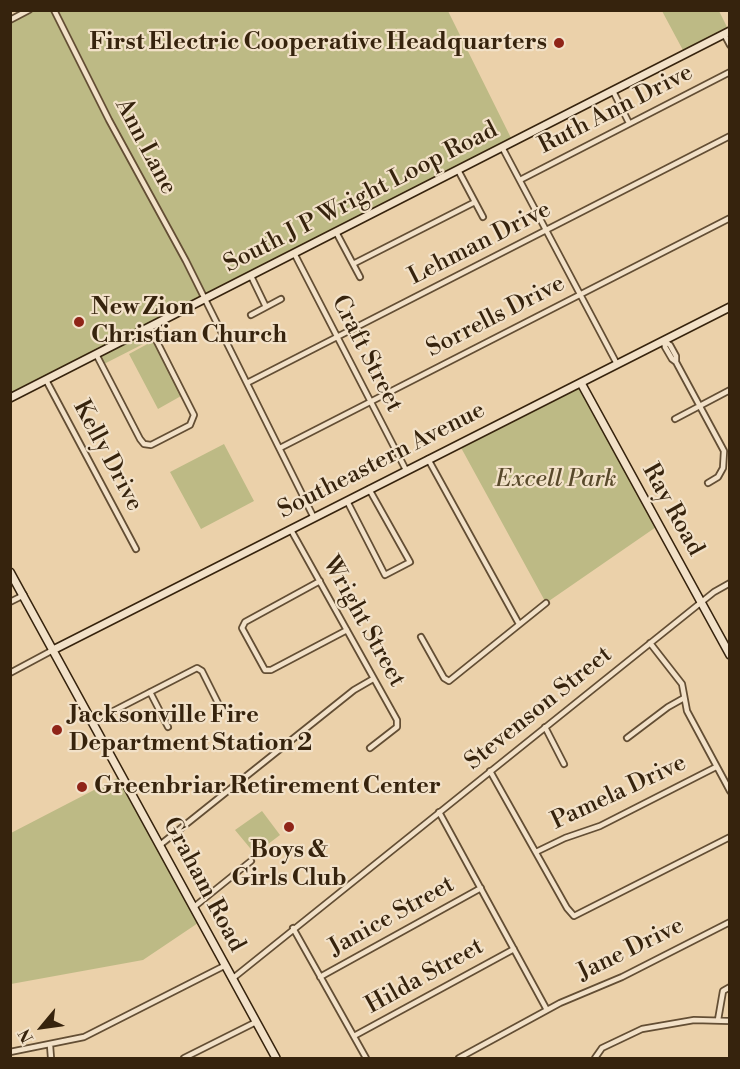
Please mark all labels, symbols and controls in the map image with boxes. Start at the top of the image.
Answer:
place label: First Electric Cooperative Headquarters [90,29,547,57]
marker: First Electric Cooperative Headquarters [552,36,566,50]
street label: Ruth Ann Drive [534,59,698,161]
street label: Ann Lane [108,94,182,200]
street label: South J P Wright Loop Road [219,116,503,280]
street label: Lehman Drive [404,196,556,292]
street label: Sorrells Drive [422,270,570,364]
street label: Craft Street [324,291,408,417]
place label: New Zion Christian Church [91,294,287,350]
marker: New Zion Christian Church [72,315,86,329]
street label: Kelly Drive [66,396,148,516]
street label: Southeastern Avenue [274,396,490,526]
street label: Ray Road [635,459,709,561]
park label: Excell Park [496,466,616,494]
street label: Wright Street [315,552,411,692]
street label: Stevenson Street [460,641,618,777]
place label: Jacksonville Fire Department Station 2 [69,702,312,758]
marker: Jacksonville Fire Department Station 2 [50,723,64,737]
street label: Pamela Drive [547,749,691,837]
place label: Greenbriar Retirement Center [94,773,441,801]
marker: Greenbriar Retirement Center [75,780,89,794]
street label: Graham Road [156,813,250,957]
marker: Boys & Girls Club [282,820,296,834]
place label: Boys & Girls Club [231,837,347,893]
street label: Janice Street [324,871,460,963]
street label: Jane Drive [573,912,689,988]
street label: Hilda Street [361,933,489,1021]
north arrow [12,997,72,1057]
text: N [14,1025,38,1046]

